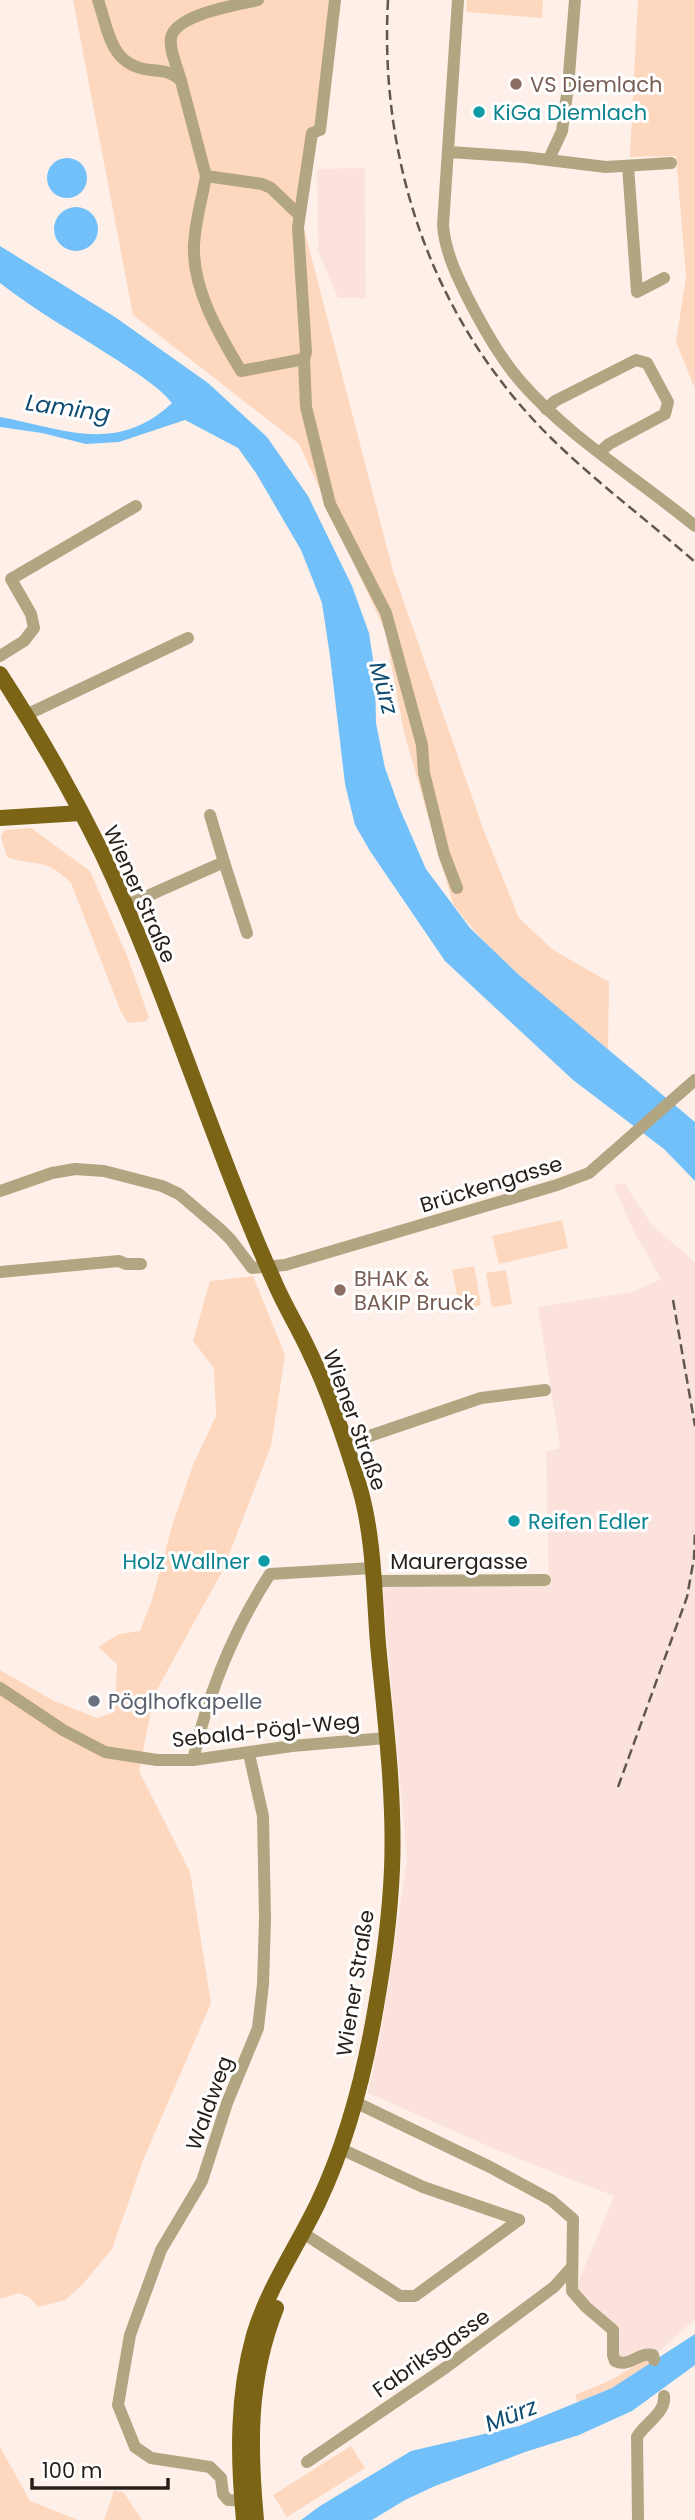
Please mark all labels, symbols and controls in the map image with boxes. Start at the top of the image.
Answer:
place label: VS Diemlach [530,70,662,99]
marker: VS Diemlach [508,76,524,92]
place label: KiGa Diemlach [493,98,647,127]
marker: KiGa Diemlach [471,104,487,120]
water label: Laming [24,386,112,430]
water label: Mürz [362,658,407,719]
street label: Wiener Straße [97,821,183,967]
street label: Brückengasse [416,1149,566,1219]
place label: BHAK & BAKIP Bruck [354,1264,474,1317]
marker: BHAK & BAKIP Bruck [332,1282,348,1298]
street label: Wiener Straße [316,1346,394,1494]
place label: Reifen Edler [528,1507,649,1536]
marker: Reifen Edler [506,1513,522,1529]
place label: Holz Wallner [122,1547,250,1576]
street label: Maurergasse [390,1547,528,1576]
marker: Holz Wallner [256,1553,272,1569]
place label: Pöglhofkapelle [108,1687,262,1716]
marker: Pöglhofkapelle [86,1693,102,1709]
street label: Sebald-Pögl-Weg [171,1706,361,1754]
street label: Wiener Straße [329,1908,381,2058]
street label: Waldweg [179,2052,239,2154]
street label: Fabriksgasse [367,2302,495,2404]
water label: Mürz [480,2390,542,2440]
scale bar [32,2446,168,2490]
text: 100 m [42,2456,102,2485]

